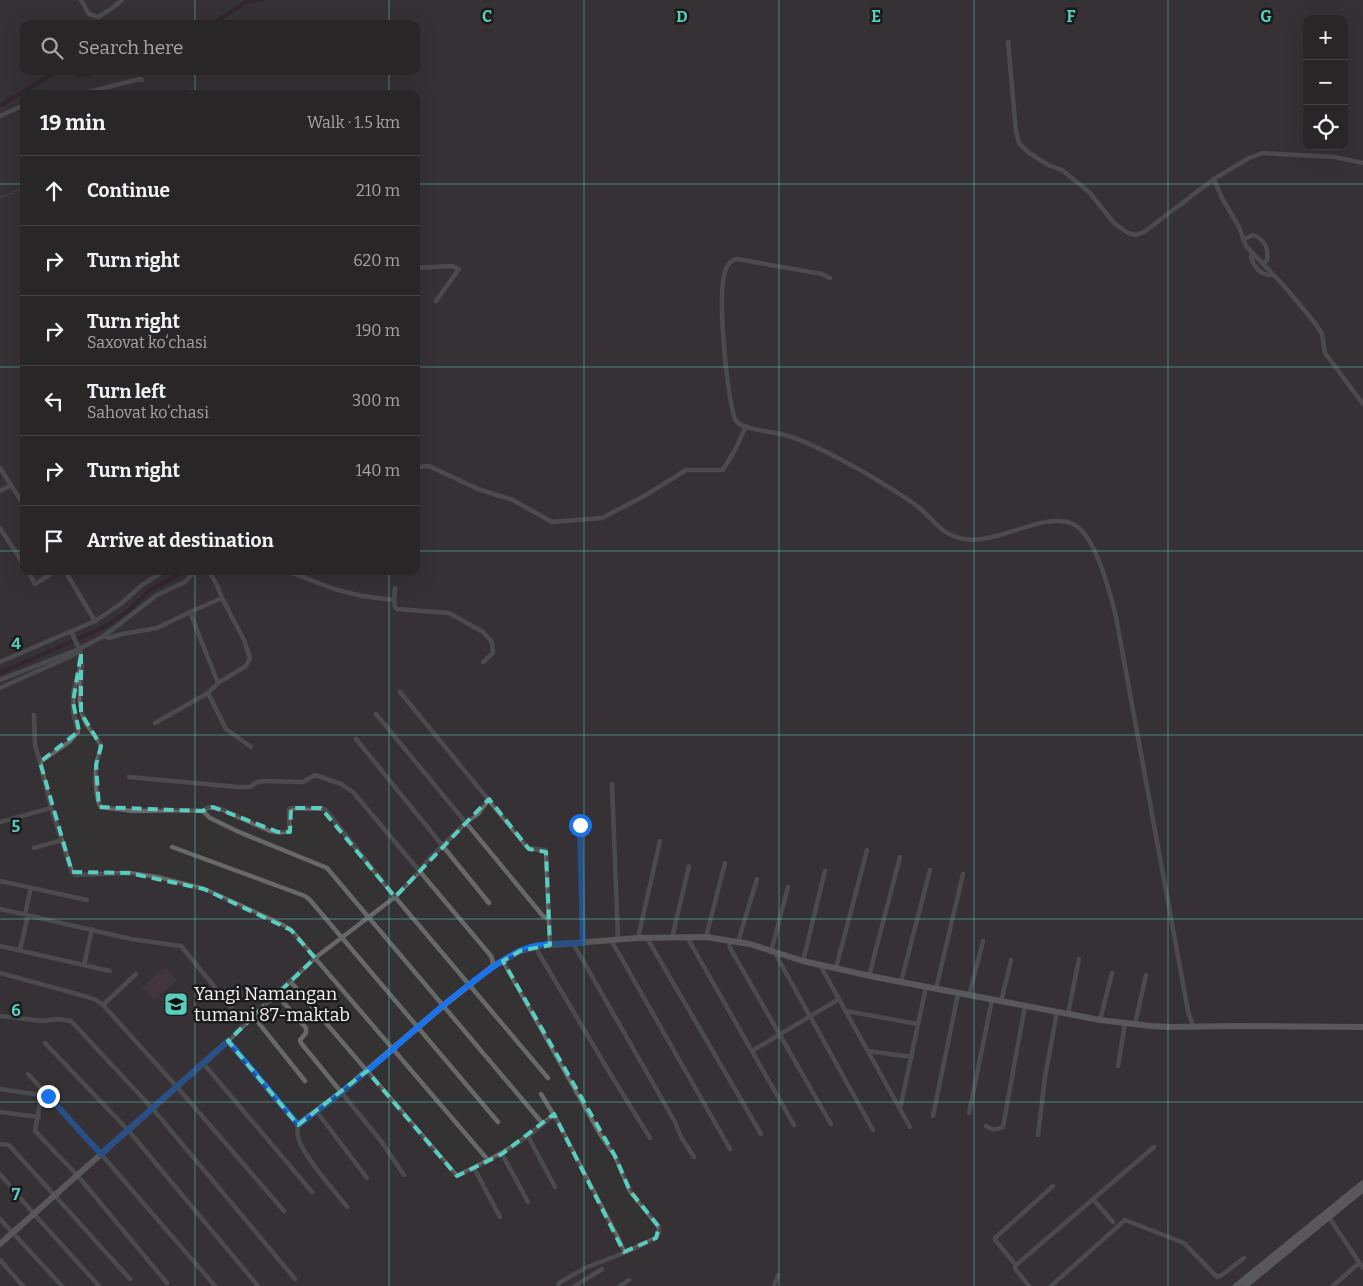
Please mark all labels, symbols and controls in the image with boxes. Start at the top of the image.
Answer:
text: C [482,7,492,26]
text: D [676,7,688,26]
text: E [871,7,881,26]
text: F [1067,7,1076,26]
text: G [1260,7,1272,26]
map controls [1303,15,1348,150]
button: + [1303,15,1348,60]
search box [20,20,420,75]
icon: search [38,34,66,62]
text: Search here [78,36,183,59]
button: − [1303,60,1348,105]
button: locate [1303,105,1348,150]
text: 19 min [40,110,106,136]
text: Walk · 1.5 km [307,113,400,132]
icon: ahead [40,177,68,205]
text: Continue [87,179,170,202]
text: 210 m [356,181,400,200]
icon: right [40,247,68,275]
text: Turn right [87,249,180,272]
text: 620 m [353,251,400,270]
text: Turn right [87,310,180,333]
icon: right [40,317,68,345]
text: 190 m [355,321,400,340]
text: Saxovat koʻchasi [87,333,207,352]
text: Turn left [87,380,166,403]
icon: left [40,387,68,415]
text: 300 m [352,391,400,410]
text: Sahovat koʻchasi [87,403,209,422]
icon: right [40,457,68,485]
text: Turn right [87,459,180,482]
text: 140 m [355,461,400,480]
icon: arrive [40,527,68,555]
text: Arrive at destination [87,529,274,552]
text: 4 [11,634,21,653]
route start [569,814,592,837]
text: 5 [12,817,21,836]
place label: Yangi Namangan tumani 87-maktab [194,983,350,1026]
school or university icon: Yangi Namangan tumani 87-maktab [163,991,189,1017]
text: 6 [11,1001,21,1020]
route end [37,1085,60,1108]
text: 7 [12,1185,21,1204]

